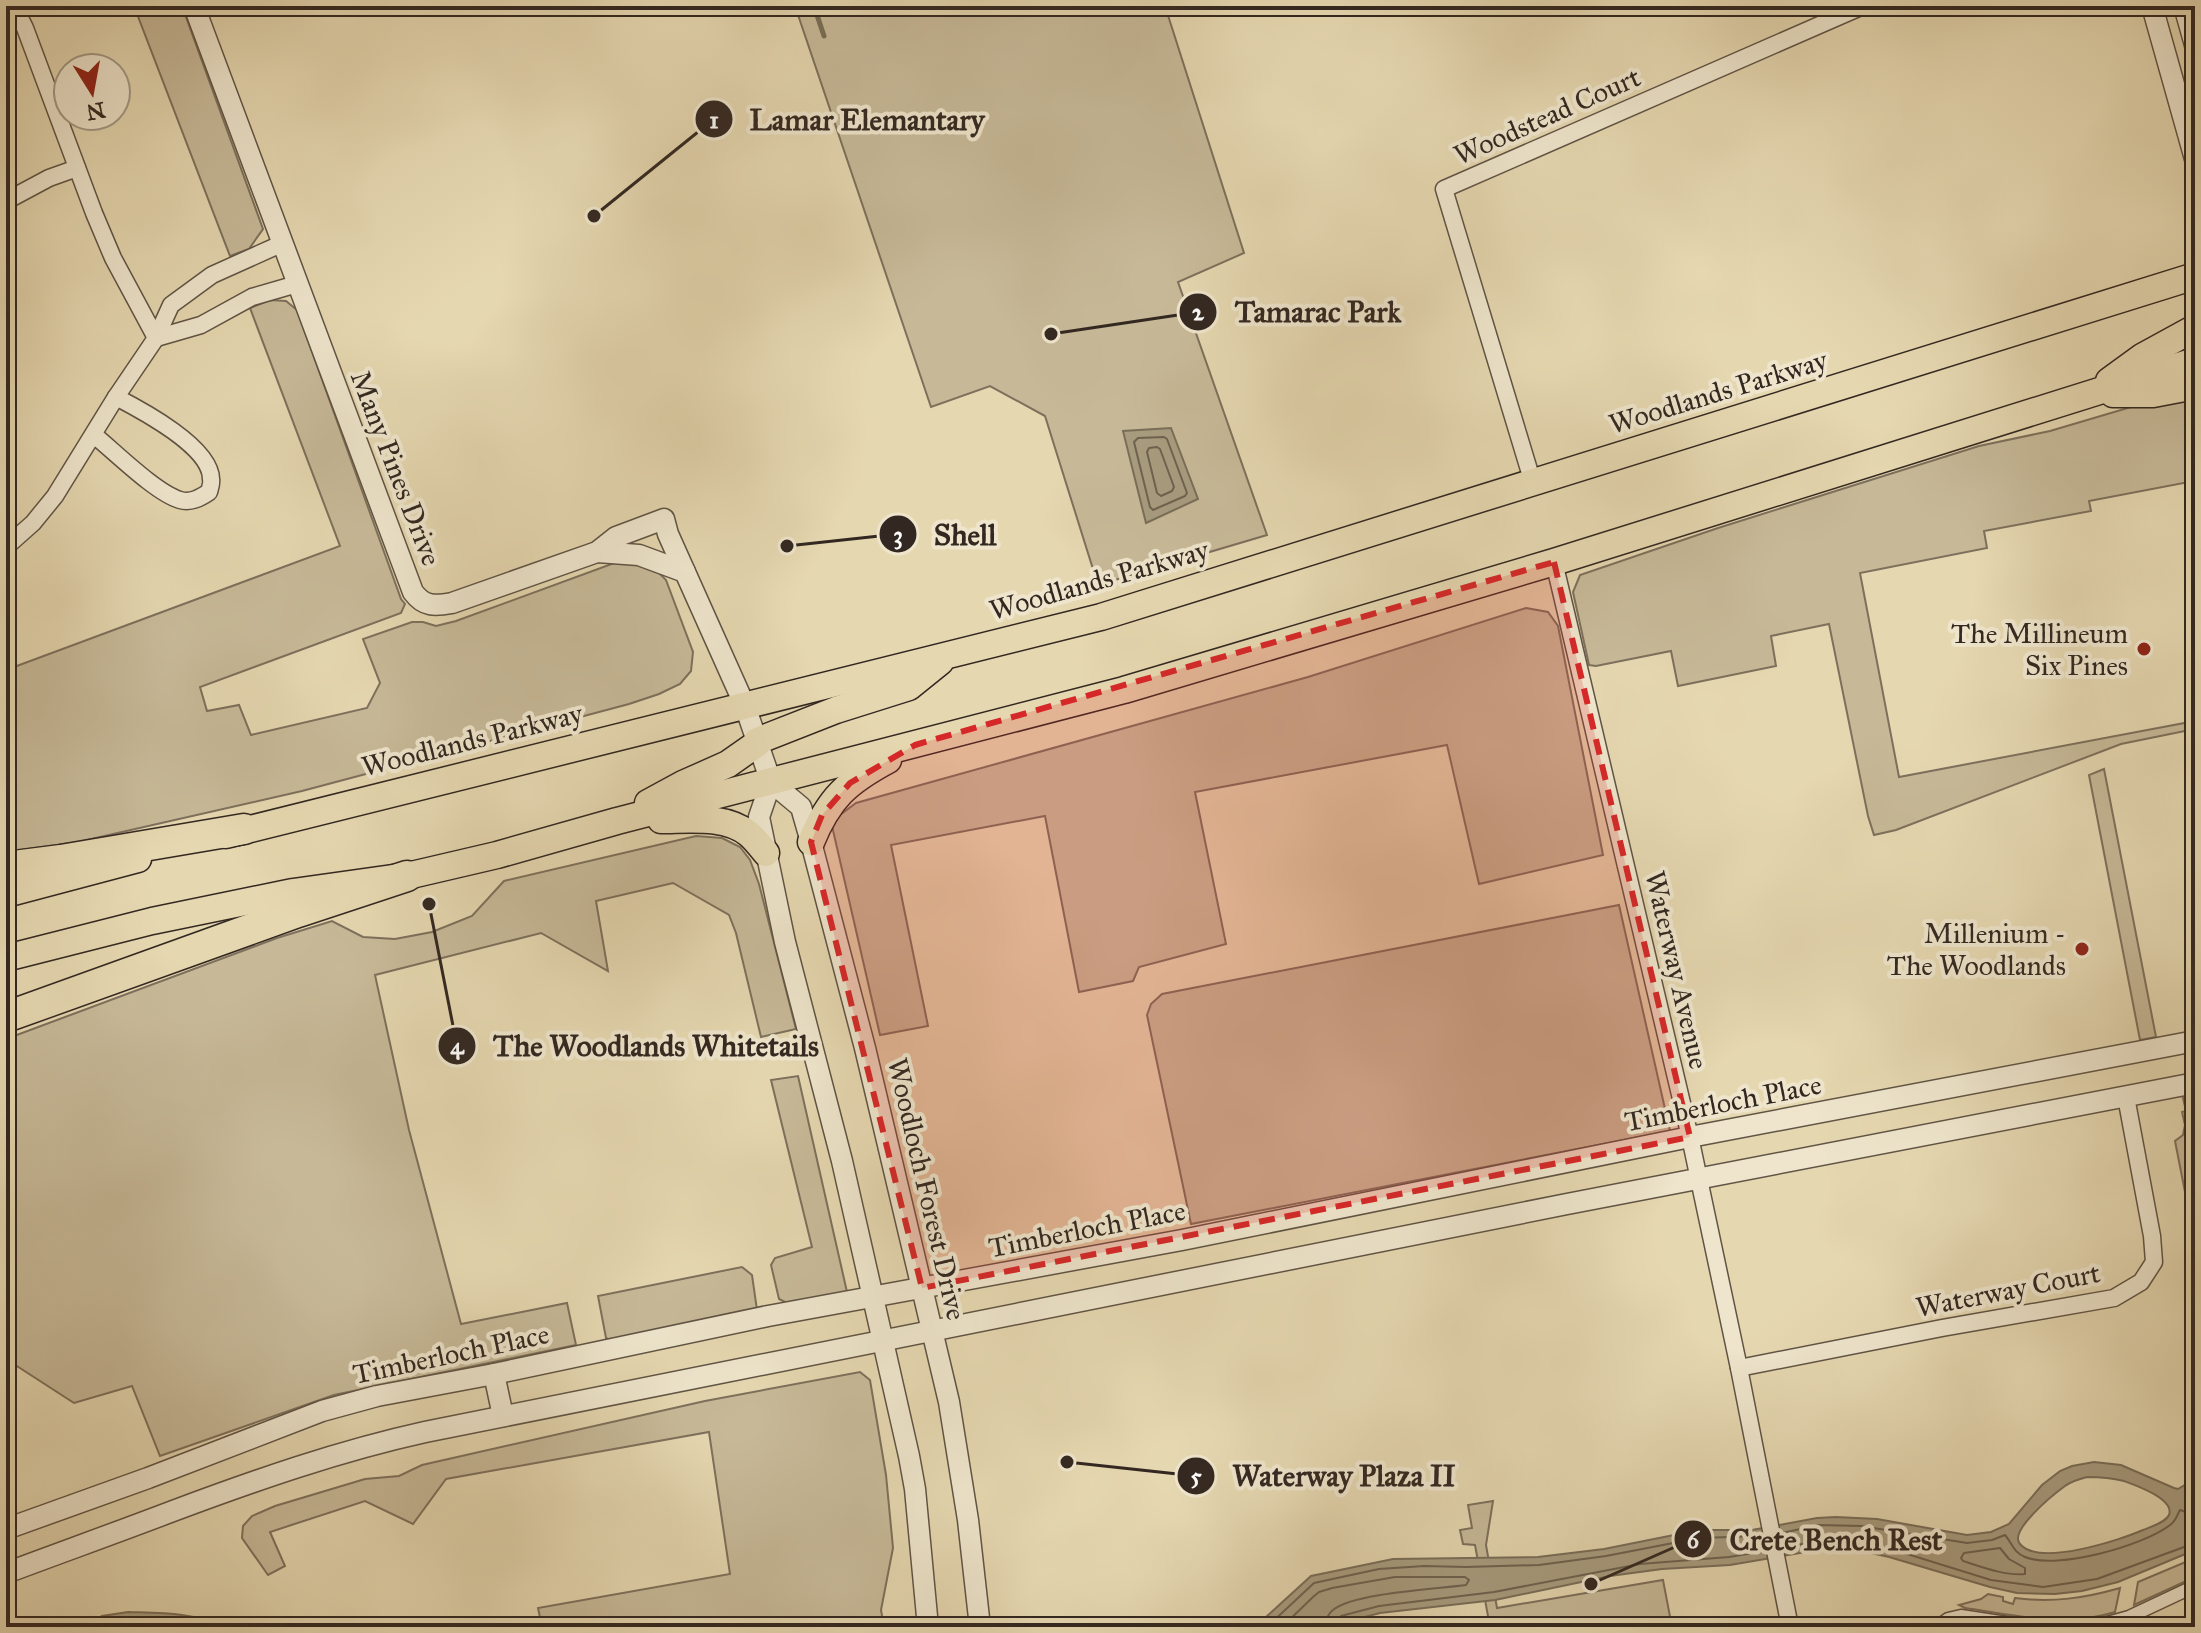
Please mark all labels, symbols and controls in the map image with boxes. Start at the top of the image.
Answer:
north arrow [52,52,132,132]
street label: Woodstead Court [1448,59,1646,173]
callout: Lamar Elemantary [694,92,1001,146]
text: N [84,96,107,126]
text: Lamar Elemantary [749,102,985,138]
text: 1 [709,105,719,135]
callout: Tamarac Park [1178,285,1417,339]
text: Tamarac Park [1235,294,1402,330]
text: 2 [1192,297,1205,327]
street label: Woodlands Parkway [1605,342,1832,442]
street label: Many Pines Drive [343,366,449,570]
callout: Shell [878,507,1012,561]
text: Shell [934,517,997,553]
text: 3 [893,520,903,550]
street label: Woodlands Parkway [985,532,1213,628]
place label: The Millineum Six Pines [1951,616,2128,683]
marker: The Millineum Six Pines [2135,640,2153,658]
street label: Woodlands Parkway [358,695,587,784]
street label: Waterway Avenue [1637,868,1717,1072]
place label: Millenium - The Woodlands [1887,916,2066,983]
marker: Millenium - The Woodlands [2073,940,2091,958]
callout: The Woodlands Whitetails [437,1019,835,1073]
text: The Woodlands Whitetails [493,1028,819,1064]
text: 4 [450,1031,465,1061]
street label: Woodloch Forest Drive [880,1054,974,1324]
street label: Timberloch Place [1622,1067,1824,1139]
street label: Timberloch Place [986,1193,1188,1265]
street label: Waterway Court [1913,1255,2103,1325]
street label: Timberloch Place [350,1316,552,1392]
callout: Waterway Plaza II [1176,1449,1472,1503]
text: Waterway Plaza II [1232,1458,1456,1494]
text: 5 [1190,1461,1202,1491]
callout: Crete Bench Rest [1673,1512,1958,1566]
text: Crete Bench Rest [1730,1522,1943,1558]
text: 6 [1687,1525,1701,1555]

